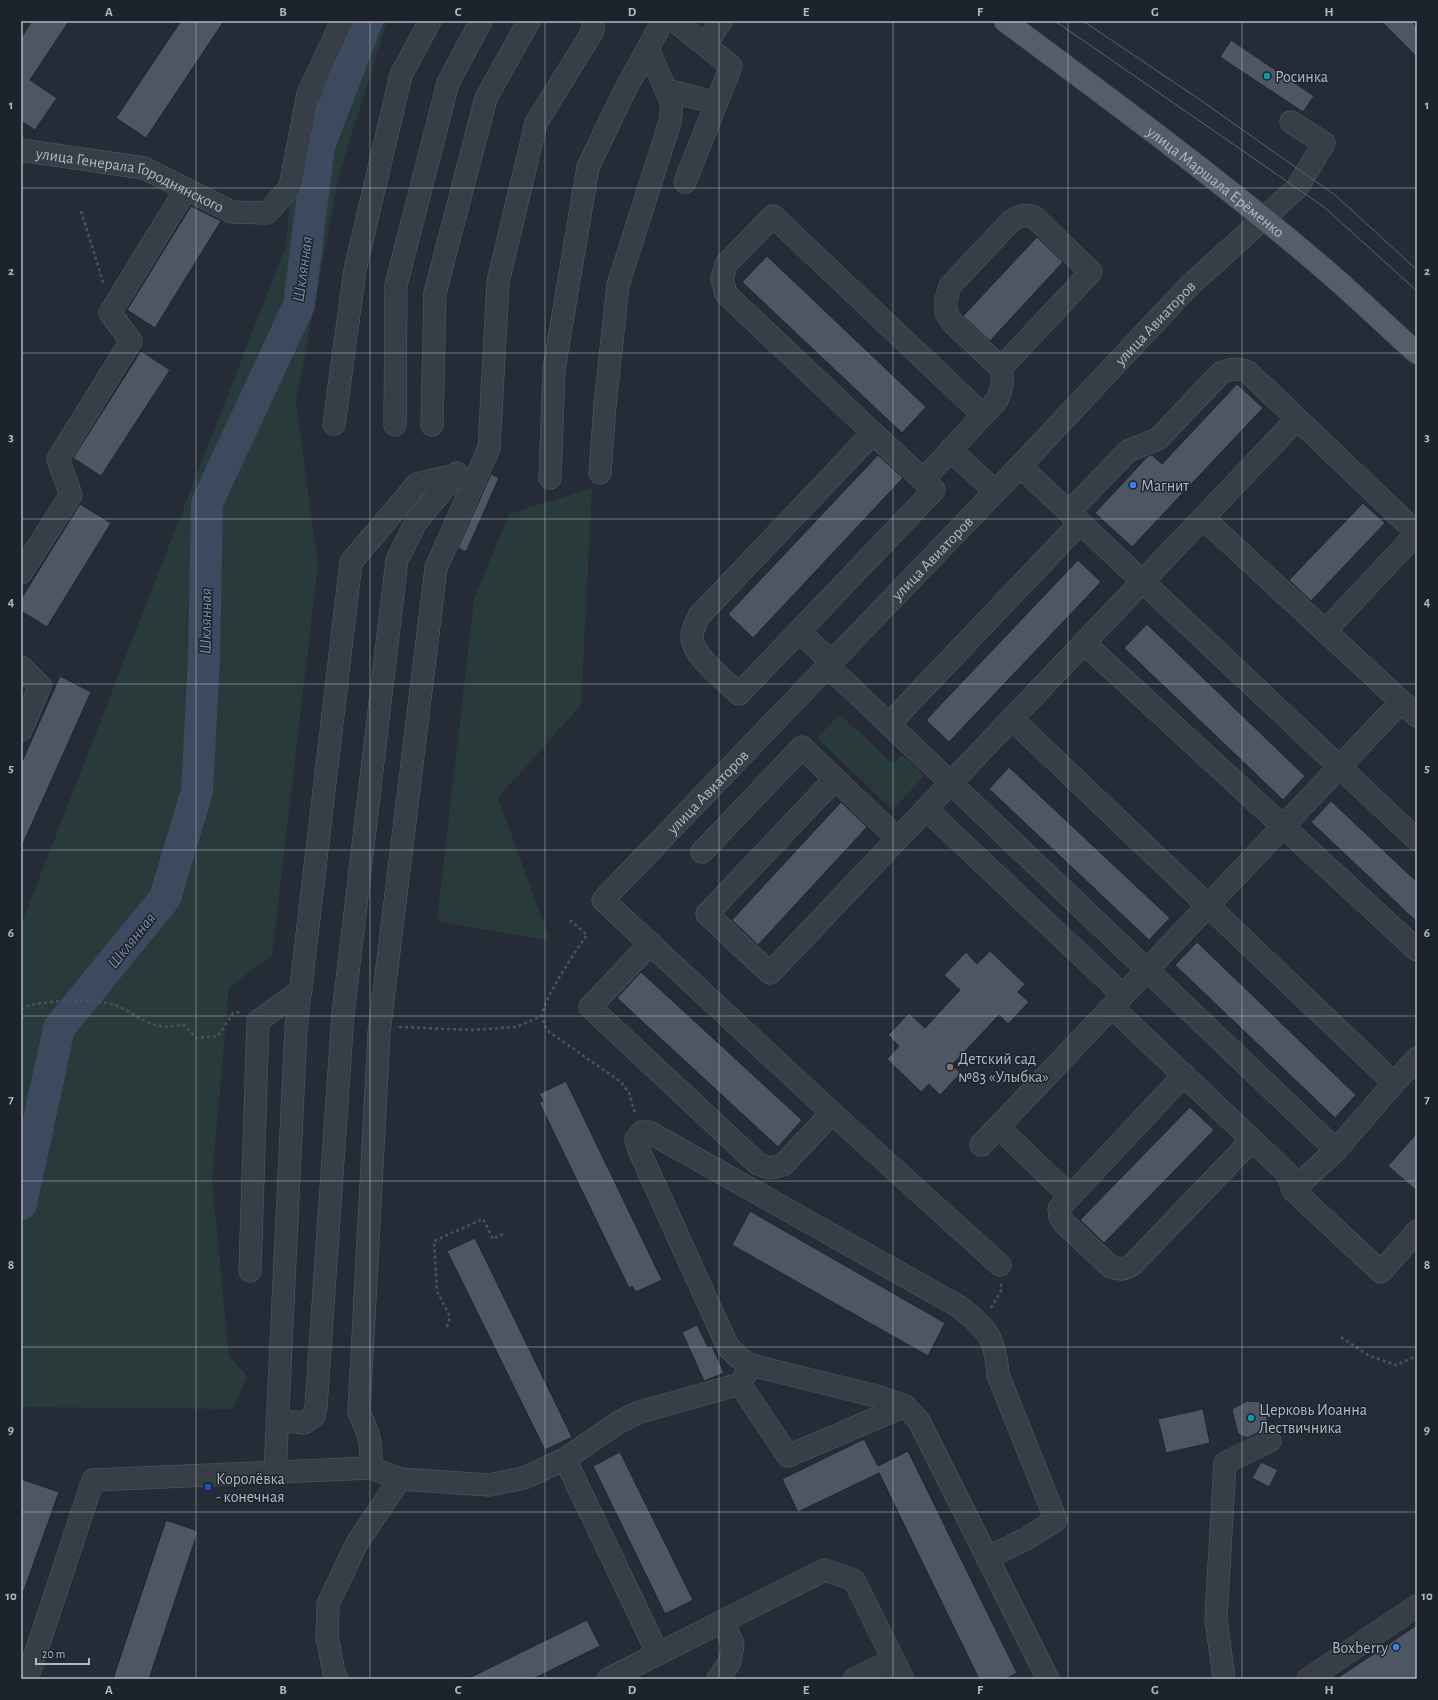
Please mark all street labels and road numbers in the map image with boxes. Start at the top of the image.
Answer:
street label: улица Маршала Ерёменко [1143,123,1287,241]
street label: улица Генерала Городнянского [34,145,226,216]
street label: улица Авиаторов [1112,278,1198,370]
street label: улица Авиаторов [888,513,976,605]
street label: улица Авиаторов [664,747,752,838]

